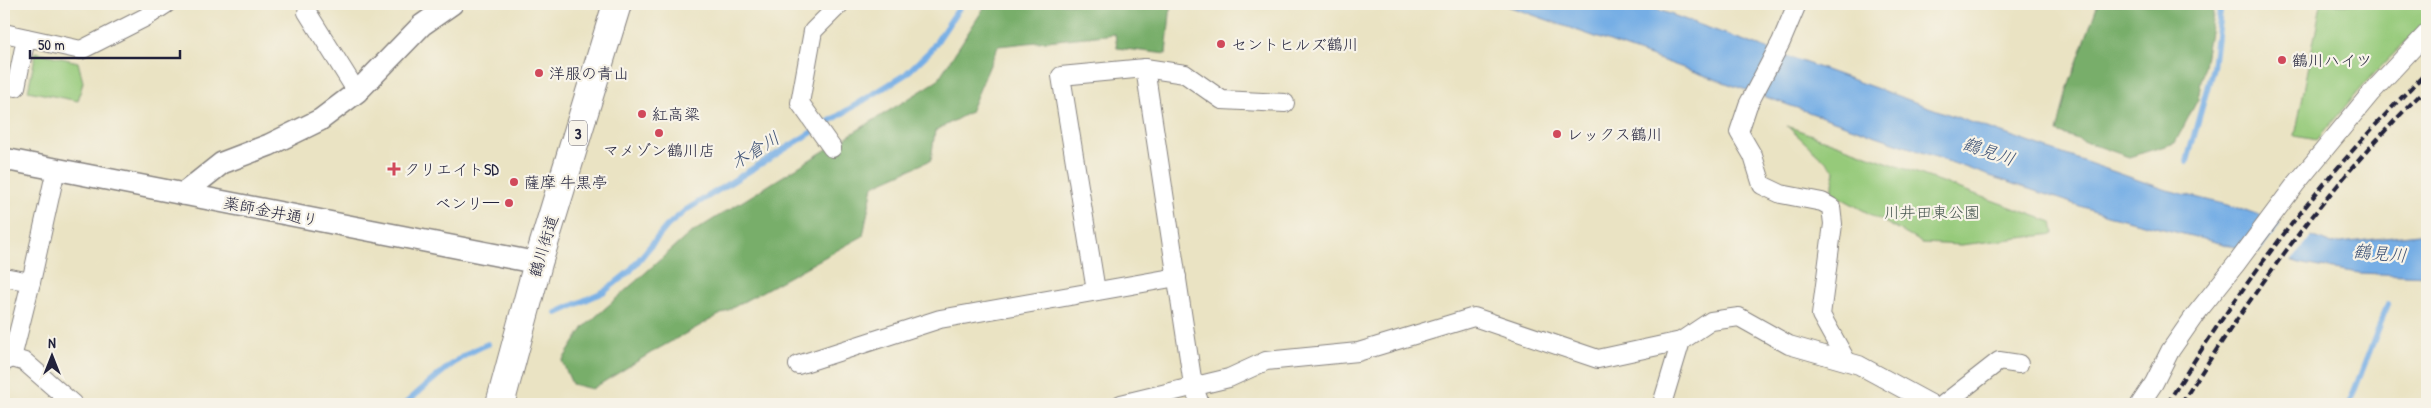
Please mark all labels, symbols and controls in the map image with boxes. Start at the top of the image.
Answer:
scale bar [30,28,180,60]
place label: セントヒルズ鶴川 [1231,33,1359,55]
text: 50 m [38,34,65,55]
marker: セントヒルズ鶴川 [1215,38,1227,50]
place label: 鶴川ハイツ [2292,49,2372,71]
marker: 鶴川ハイツ [2276,54,2288,66]
place label: 洋服の青山 [549,62,629,84]
marker: 洋服の青山 [533,67,545,79]
place label: 紅高粱 [652,103,700,125]
marker: 紅高粱 [636,108,648,120]
road number: 3 [569,120,587,146]
place label: レックス鶴川 [1567,123,1663,145]
water label: 木倉川 [725,125,785,175]
marker: マメゾン鶴川店 [653,127,665,139]
marker: レックス鶴川 [1551,128,1563,140]
water label: 鶴見川 [1959,130,2019,172]
place label: マメゾン鶴川店 [603,139,715,161]
place label: クリエイトSD [404,158,499,180]
marker: クリエイトSD [388,163,400,175]
place label: 薩摩 牛黒亭 [524,171,608,193]
marker: 薩摩 牛黒亭 [508,176,520,188]
street label: 薬師金井通り [222,191,320,231]
place label: ベンリ― [435,192,500,214]
marker: ベンリ― [503,197,515,209]
park label: 川井田東公園 [1884,201,1980,223]
street label: 鶴川街道 [523,212,563,280]
water label: 鶴見川 [2352,238,2408,268]
north arrow [28,330,78,380]
text: N [48,333,56,352]

